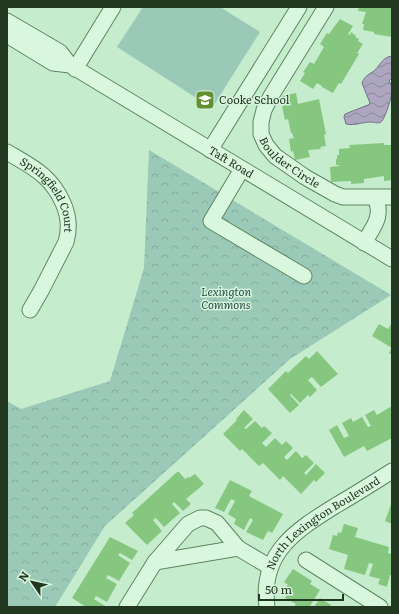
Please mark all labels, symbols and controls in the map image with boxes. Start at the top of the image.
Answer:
school or university icon: Cooke School [194,89,216,111]
place label: Cooke School [219,91,290,107]
street label: Boulder Circle [256,134,324,191]
street label: Taft Road [206,141,257,181]
street label: Springfield Court [17,153,77,234]
park label: Lexington Commons [201,283,251,312]
street label: North Lexington Boulevard [261,472,383,572]
north arrow [12,562,52,602]
text: N [14,568,32,584]
scale bar [259,576,343,602]
text: 50 m [265,580,292,598]

